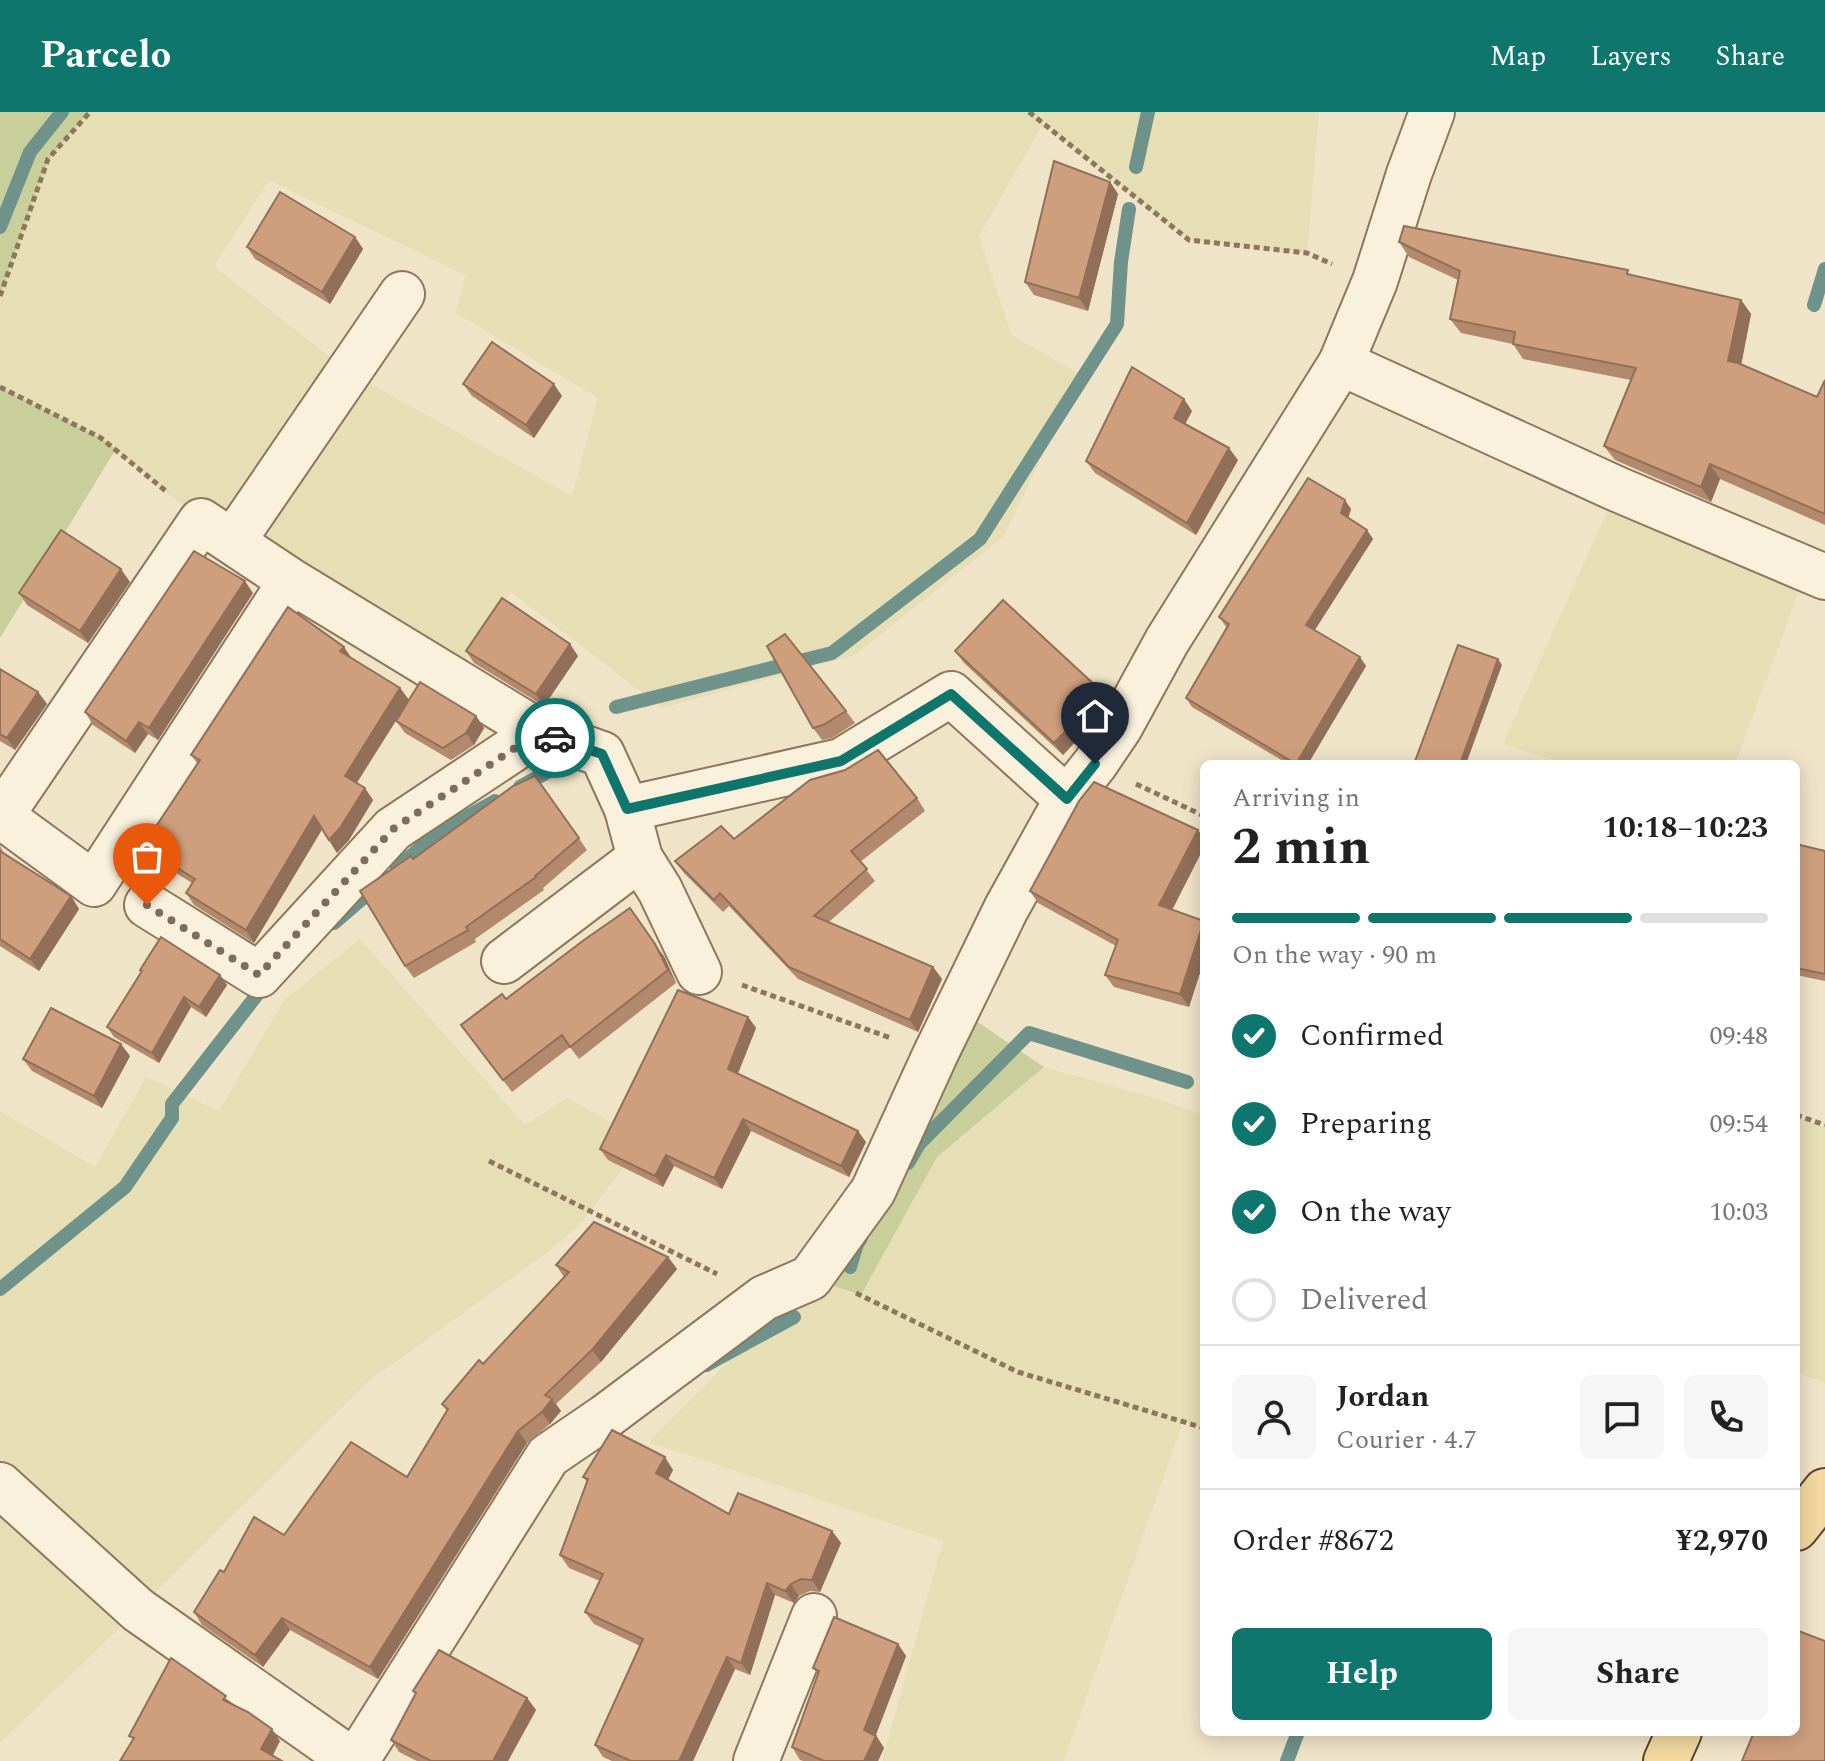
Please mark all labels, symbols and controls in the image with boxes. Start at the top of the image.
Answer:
text: Parcelo [40,27,171,85]
text: Map [1490,35,1546,78]
text: Layers [1590,35,1672,78]
text: Share [1716,35,1785,78]
pin [1061,682,1129,764]
icon: home [1073,694,1117,738]
courier [515,698,595,778]
icon: car [533,716,577,760]
text: Arriving in [1232,778,1360,818]
text: 10:18–10:23 [1602,805,1768,851]
text: 2 min [1232,808,1370,887]
pin [113,823,181,905]
icon: bag [125,835,169,879]
text: On the way · 90 m [1232,935,1437,975]
text: Confirmed [1300,1013,1444,1059]
icon: check [1232,1014,1276,1058]
text: 09:48 [1709,1016,1768,1056]
text: Preparing [1300,1101,1432,1147]
icon: check [1232,1102,1276,1146]
text: 09:54 [1709,1104,1768,1144]
text: On the way [1300,1189,1451,1235]
icon: check [1232,1190,1276,1234]
text: 10:03 [1709,1192,1768,1232]
text: Delivered [1300,1277,1428,1323]
text: Jordan [1336,1374,1429,1420]
button: person [1232,1375,1316,1459]
button: chat [1580,1375,1664,1459]
button: phone [1684,1375,1768,1459]
text: Courier · 4.7 [1336,1420,1477,1460]
text: Order #8672 [1232,1518,1394,1564]
text: ¥2,970 [1676,1518,1768,1564]
button: Help [1232,1628,1492,1720]
button: Share [1508,1628,1768,1720]

